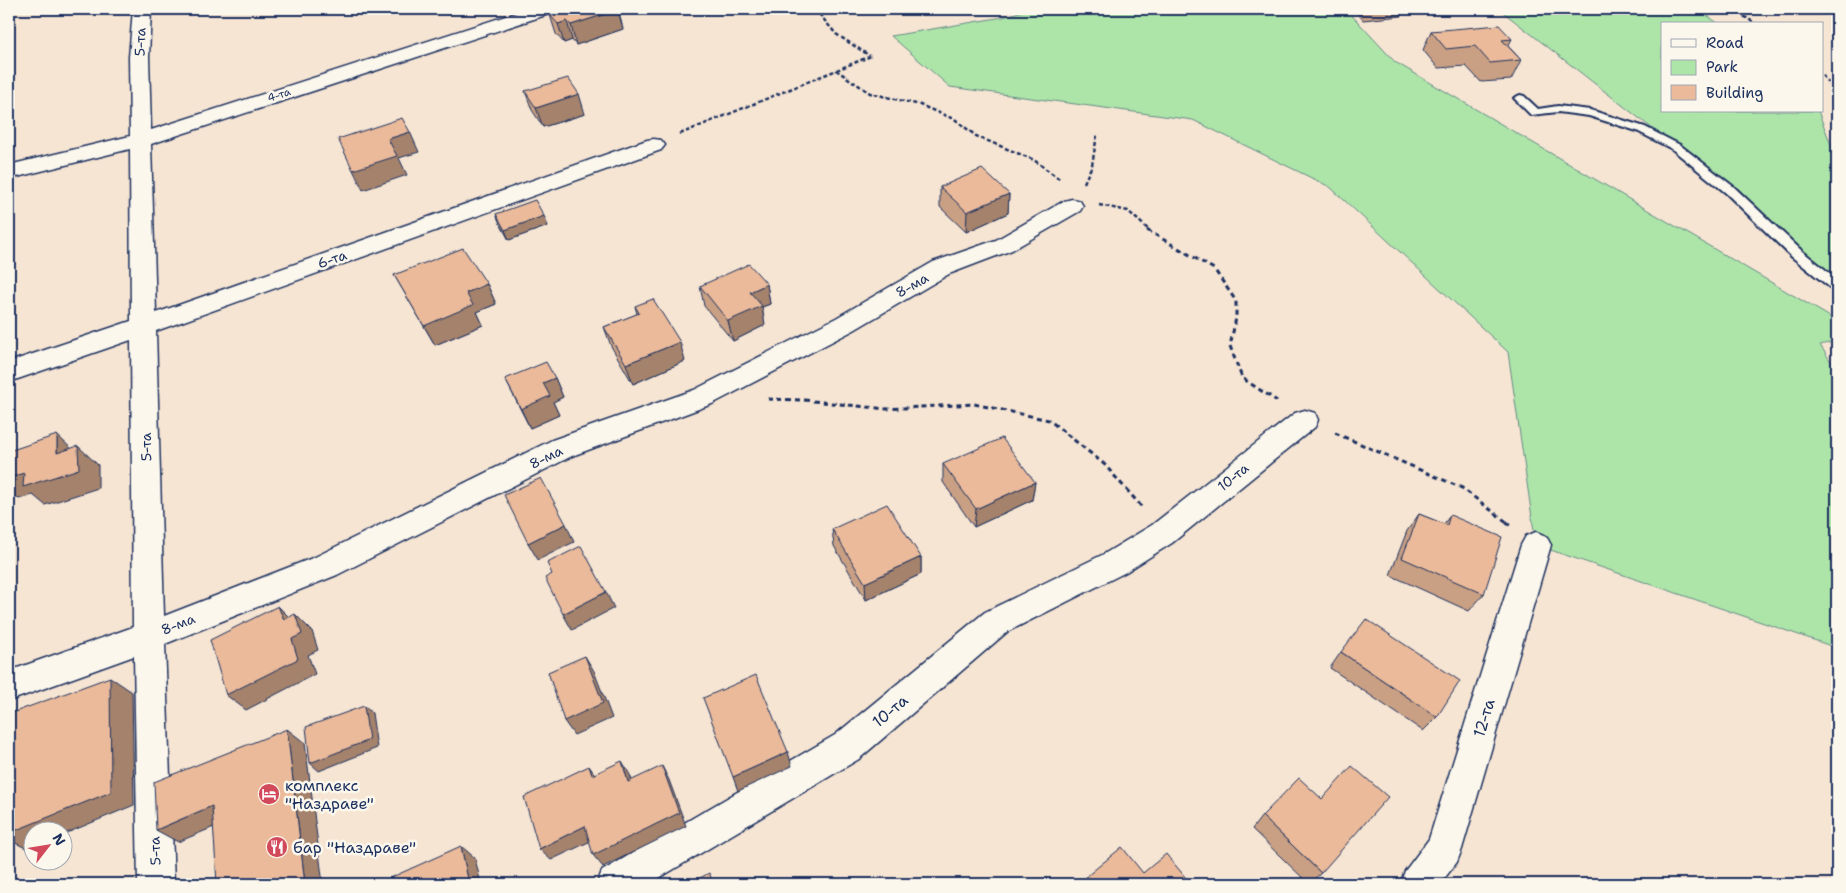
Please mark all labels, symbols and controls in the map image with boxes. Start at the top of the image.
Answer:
legend [1661,22,1824,112]
street label: 5-та [131,27,150,57]
text: Road [1706,33,1744,53]
text: Park [1706,57,1738,77]
text: Building [1706,83,1763,103]
street label: 4-та [265,84,293,106]
street label: 6-та [315,246,349,272]
street label: 8-ма [892,268,932,302]
street label: 5-та [137,432,155,462]
street label: 8-ма [526,441,566,473]
street label: 10-та [1214,459,1253,495]
street label: 8-ма [158,609,198,639]
street label: 10-та [868,690,912,732]
street label: 12-та [1468,696,1500,740]
place label: комплекс "Наздраве" [285,775,374,814]
hotel icon: комплекс "Наздраве" [257,782,281,806]
north arrow [22,820,72,870]
text: N [49,830,70,849]
restaurant icon: бар "Наздраве" [265,835,289,859]
street label: 5-та [145,836,164,866]
place label: бар "Наздраве" [293,837,416,858]

